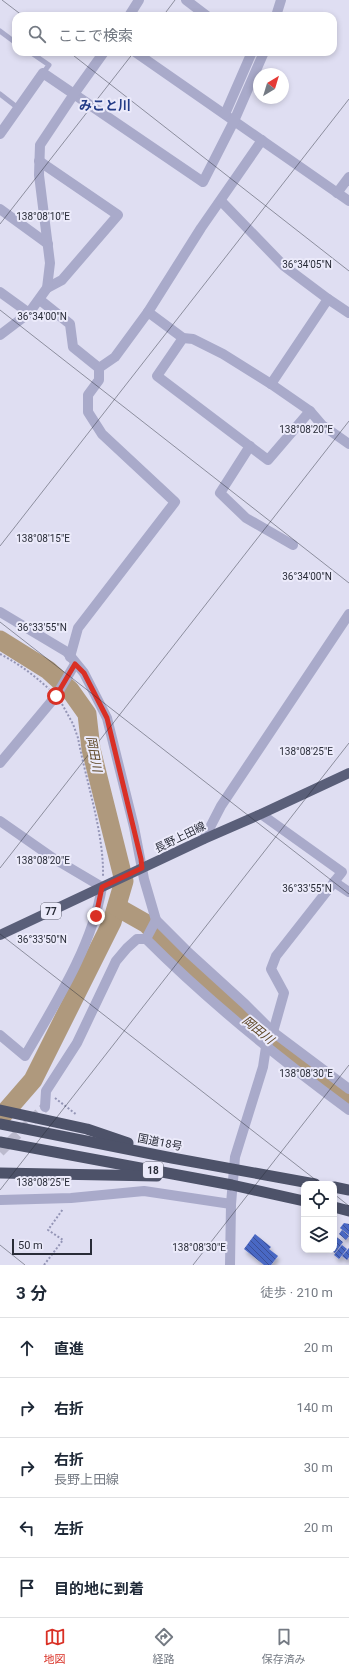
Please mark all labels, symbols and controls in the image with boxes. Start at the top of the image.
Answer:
search box [12,12,337,56]
icon: search [26,23,48,45]
text: ここで検索 [58,27,133,45]
north arrow [253,68,289,104]
district label: みこと川 [79,98,131,113]
text: 138°08'10"E [16,211,70,222]
text: 36°34'05"N [282,259,332,270]
text: 36°34'00"N [17,311,67,322]
text: 138°08'20"E [279,424,333,435]
text: 138°08'15"E [16,533,70,544]
text: 36°34'00"N [282,571,332,582]
text: 36°33'55"N [17,622,67,633]
route start [47,687,65,705]
water label: 岡田川 [84,735,105,775]
text: 138°08'25"E [279,746,333,757]
street label: 長野上田線 [153,820,208,855]
text: 138°08'20"E [16,855,70,866]
text: 36°33'55"N [282,883,332,894]
road number: 77 [41,903,61,919]
route end [87,907,105,925]
text: 36°33'50"N [17,934,67,945]
water label: 岡田川 [240,1013,278,1048]
text: 138°08'30"E [279,1068,333,1079]
street label: 国道18号 [136,1132,183,1153]
road number: 18 [143,1162,163,1178]
text: 138°08'25"E [16,1177,70,1188]
map controls [301,1181,337,1253]
button: locate [301,1181,337,1217]
button: layers [301,1217,337,1253]
scale bar [12,1237,92,1256]
text: 50 m [18,1239,43,1252]
text: 138°08'30"E [172,1242,226,1253]
text: 3 分 [16,1283,47,1303]
text: 徒歩 · 210 m [261,1285,333,1300]
icon: ahead [16,1337,38,1359]
text: 直進 [54,1340,84,1358]
text: 20 m [304,1340,333,1355]
icon: right [16,1397,38,1419]
text: 右折 [54,1400,84,1418]
text: 140 m [296,1400,333,1415]
text: 右折 [54,1451,84,1469]
icon: right [16,1457,38,1479]
text: 30 m [304,1460,333,1475]
text: 長野上田線 [54,1472,119,1487]
icon: left [16,1517,38,1539]
text: 左折 [54,1520,84,1538]
text: 20 m [304,1520,333,1535]
icon: arrive [16,1577,38,1599]
text: 目的地に到着 [54,1580,144,1598]
tab: 地図 [44,1626,66,1666]
tab: 経路 [153,1626,175,1666]
tab: 保存済み [262,1626,306,1666]

